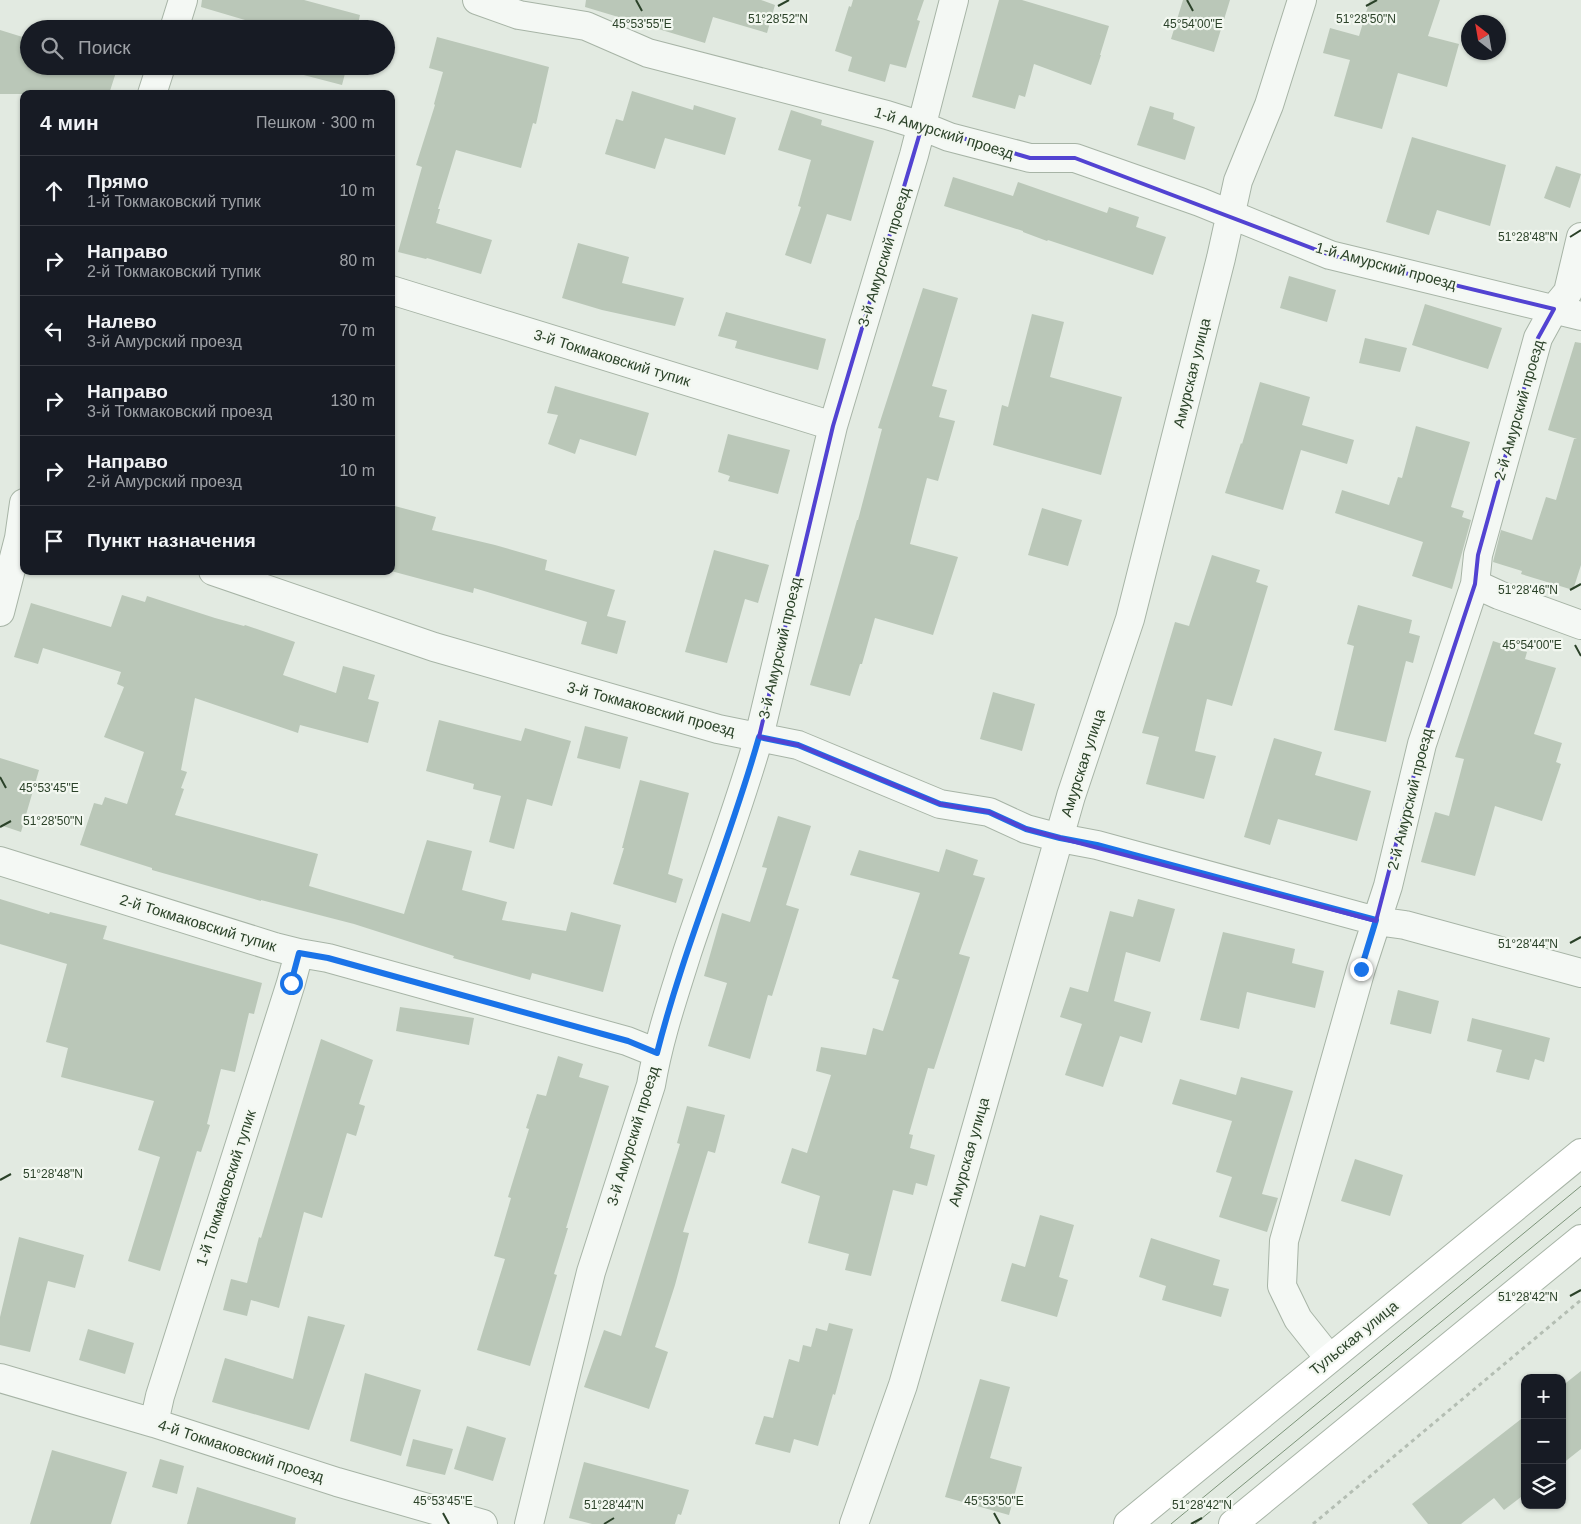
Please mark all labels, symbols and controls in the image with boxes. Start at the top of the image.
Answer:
text: 51°28'52"N [748,12,808,26]
text: 51°28'50"N [1336,12,1396,26]
north arrow [1461,15,1506,60]
text: 45°53'55"E [612,17,672,31]
text: 45°54'00"E [1163,17,1223,31]
search box [20,20,395,75]
icon: search [38,34,66,62]
text: Поиск [78,37,131,58]
street label: 1-й Амурский проезд [872,103,1016,162]
text: 4 мин [40,111,99,134]
text: Пешком · 300 m [256,114,375,131]
text: Прямо [87,171,149,192]
icon: ahead [40,177,68,205]
text: 10 m [339,182,375,199]
street label: 3-й Амурский проезд [854,185,913,329]
text: 1-й Токмаковский тупик [87,193,261,210]
text: 51°28'48"N [1498,230,1558,244]
street label: 1-й Амурский проезд [1314,239,1459,293]
text: Направо [87,241,168,262]
icon: right [40,247,68,275]
text: 80 m [339,252,375,269]
text: 2-й Токмаковский тупик [87,263,261,280]
text: Налево [87,311,157,332]
street label: Амурская улица [1170,316,1214,429]
icon: left [40,317,68,345]
text: 70 m [339,322,375,339]
street label: 3-й Токмаковский тупик [532,326,693,390]
text: 3-й Амурский проезд [87,333,242,350]
street label: 2-й Амурский проезд [1490,338,1547,482]
text: Направо [87,381,168,402]
icon: right [40,387,68,415]
text: 130 m [331,392,375,409]
text: 3-й Токмаковский проезд [87,403,272,420]
text: Направо [87,451,168,472]
icon: right [40,457,68,485]
text: 10 m [339,462,375,479]
text: 2-й Амурский проезд [87,473,242,490]
icon: arrive [40,527,68,555]
text: Пункт назначения [87,530,256,551]
street label: 3-й Амурский проезд [755,575,804,721]
text: 51°28'46"N [1498,583,1558,597]
text: 45°54'00"E [1502,638,1562,652]
street label: 3-й Токмаковский проезд [565,678,737,739]
street label: Амурская улица [1057,706,1108,819]
street label: 2-й Амурский проезд [1384,726,1435,871]
text: 45°53'45"E [19,781,79,795]
text: 51°28'50"N [23,814,83,828]
street label: 2-й Токмаковский тупик [118,891,279,955]
text: 51°28'44"N [1498,937,1558,951]
route end [1350,958,1373,981]
route start [280,972,303,995]
street label: 3-й Амурский проезд [603,1064,662,1208]
street label: Амурская улица [945,1095,992,1208]
street label: 1-й Токмаковский тупик [192,1107,259,1268]
text: 51°28'48"N [23,1167,83,1181]
text: 51°28'42"N [1498,1290,1558,1304]
street label: Тульская улица [1306,1297,1402,1378]
map controls [1521,1374,1566,1509]
button: + [1521,1374,1566,1419]
street label: 4-й Токмаковский проезд [156,1416,326,1485]
button: − [1521,1419,1566,1464]
button: layers [1521,1464,1566,1509]
text: 45°53'45"E [413,1494,473,1508]
text: 45°53'50"E [964,1494,1024,1508]
text: 51°28'44"N [584,1498,644,1512]
text: 51°28'42"N [1172,1498,1232,1512]

